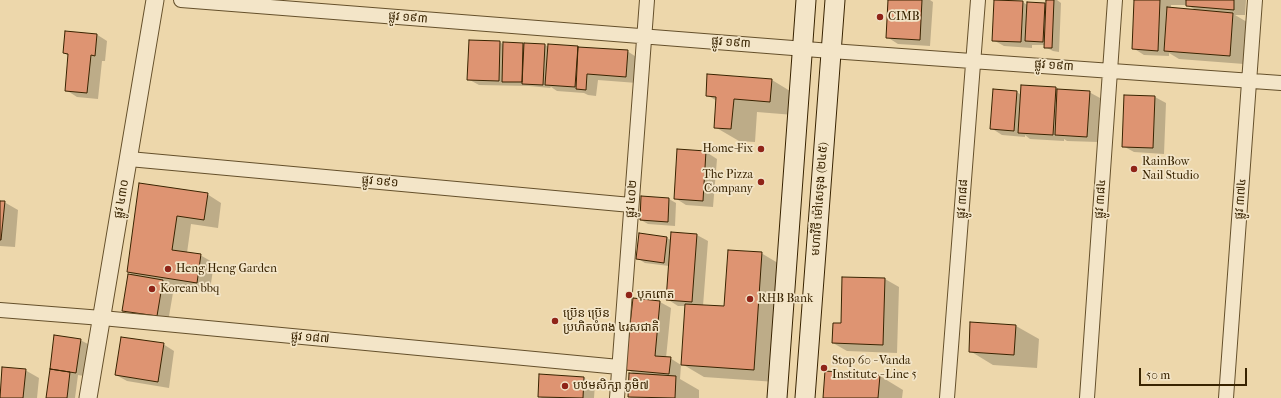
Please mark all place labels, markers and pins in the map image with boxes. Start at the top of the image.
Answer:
place label: CIMB [888,10,920,24]
marker: CIMB [875,12,885,22]
place label: Home-Fix [702,142,753,156]
marker: Home-Fix [756,144,766,154]
place label: RainBow Nail Studio [1142,155,1199,183]
marker: RainBow Nail Studio [1129,164,1139,174]
place label: The Pizza Company [703,168,753,196]
marker: The Pizza Company [756,177,766,187]
place label: Heng Heng Garden [176,262,277,276]
marker: Heng Heng Garden [163,264,173,274]
place label: Korean bbq [160,282,219,296]
marker: Korean bbq [147,284,157,294]
place label: បុកពោត [637,288,674,302]
marker: បុកពោត [624,290,634,300]
place label: RHB Bank [758,292,813,306]
marker: RHB Bank [745,294,755,304]
place label: ប្រ៊េន ប្រ៊េន ប្រហិតបំពង ៤រសជាតិ [563,307,659,335]
marker: ប្រ៊េន ប្រ៊េន ប្រហិតបំពង ៤រសជាតិ [550,316,560,326]
place label: Stop 60 - Vanda Institute - Line 5 [832,354,917,382]
marker: Stop 60 - Vanda Institute - Line 5 [819,363,829,373]
place label: បឋមសិក្សា ភូមិ៧ [573,379,649,393]
marker: បឋមសិក្សា ភូមិ៧ [560,381,570,391]

